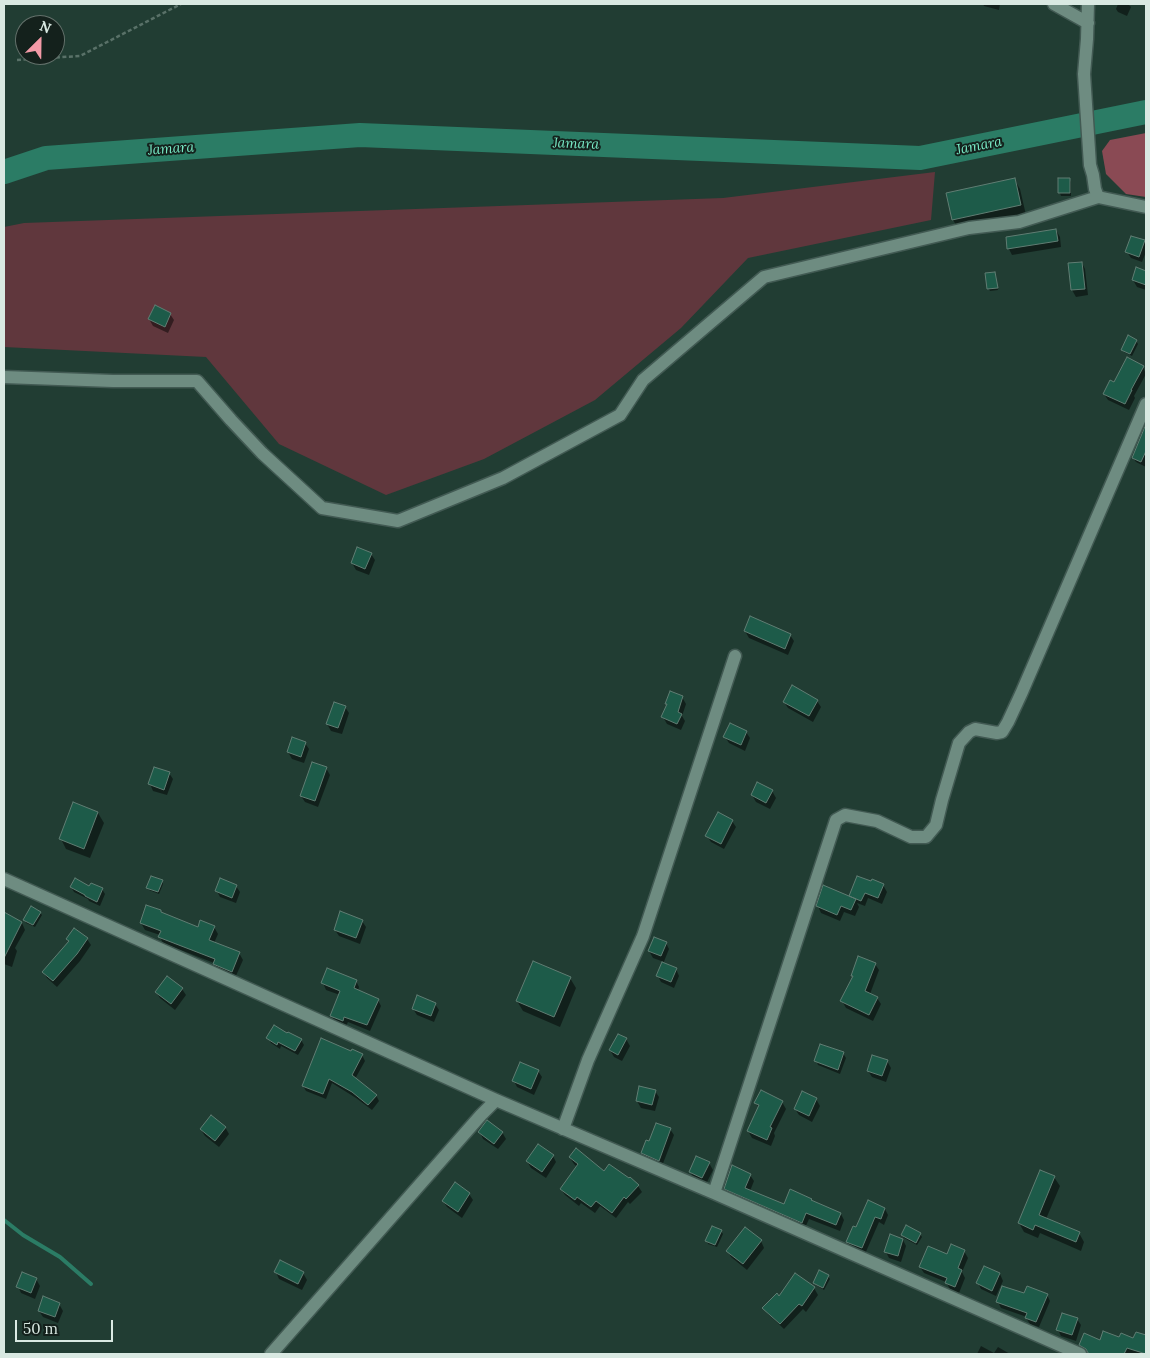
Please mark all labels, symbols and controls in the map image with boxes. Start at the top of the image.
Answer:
north arrow [15,15,65,65]
text: N [37,17,54,38]
water label: Jamara [955,133,1003,159]
water label: Jamara [553,135,599,153]
water label: Jamara [147,139,195,159]
scale bar [18,1310,115,1342]
text: 50 m [23,1319,58,1338]

